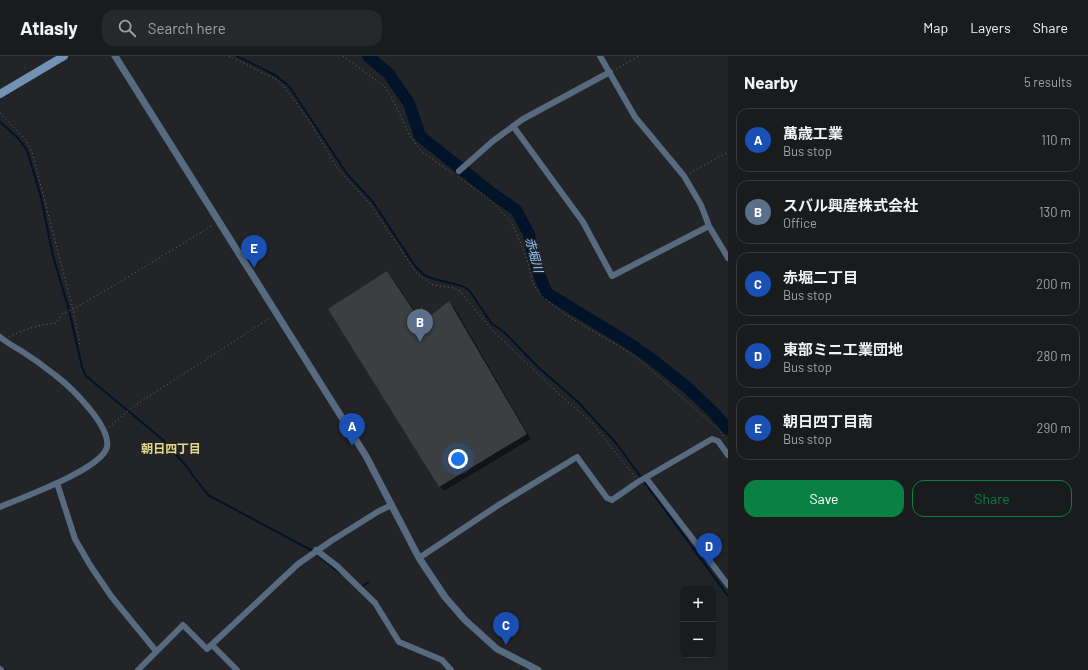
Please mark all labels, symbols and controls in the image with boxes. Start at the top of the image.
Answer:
search box [102,10,382,46]
text: Atlasly [20,16,78,39]
icon: search [116,17,138,39]
text: Search here [148,19,226,37]
text: Map [923,19,948,36]
text: Layers [970,19,1011,36]
text: Share [1033,19,1068,36]
text: Nearby [744,72,798,92]
text: 5 results [1024,74,1072,90]
text: 萬歳工業 [783,124,843,142]
text: A [754,132,762,148]
text: 110 m [1041,132,1071,148]
text: Bus stop [783,143,832,159]
text: スバル興産株式会社 [783,196,918,214]
text: B [754,204,762,220]
text: 130 m [1039,204,1071,220]
text: Office [783,215,817,231]
pin: E [241,235,267,268]
water label: 赤堀川 [524,236,547,276]
text: 赤堀二丁目 [783,268,858,286]
text: C [754,276,762,292]
text: 200 m [1036,276,1071,292]
text: Bus stop [783,287,832,303]
pin: B [407,309,433,342]
text: 東部ミニ工業団地 [783,340,903,358]
text: D [754,348,762,364]
text: 280 m [1037,348,1071,364]
text: Bus stop [783,359,832,375]
text: 朝日四丁目南 [783,412,873,430]
pin: A [339,413,365,446]
text: E [754,420,762,436]
text: 290 m [1037,420,1071,436]
text: Bus stop [783,431,832,447]
district label: 朝日四丁目 [141,441,201,455]
your location [448,449,468,469]
button: Save [744,480,904,517]
button: Share [912,480,1072,517]
pin: D [696,533,722,566]
map controls [680,586,716,658]
button: + [680,586,716,622]
pin: C [493,612,519,645]
button: − [680,622,716,658]

